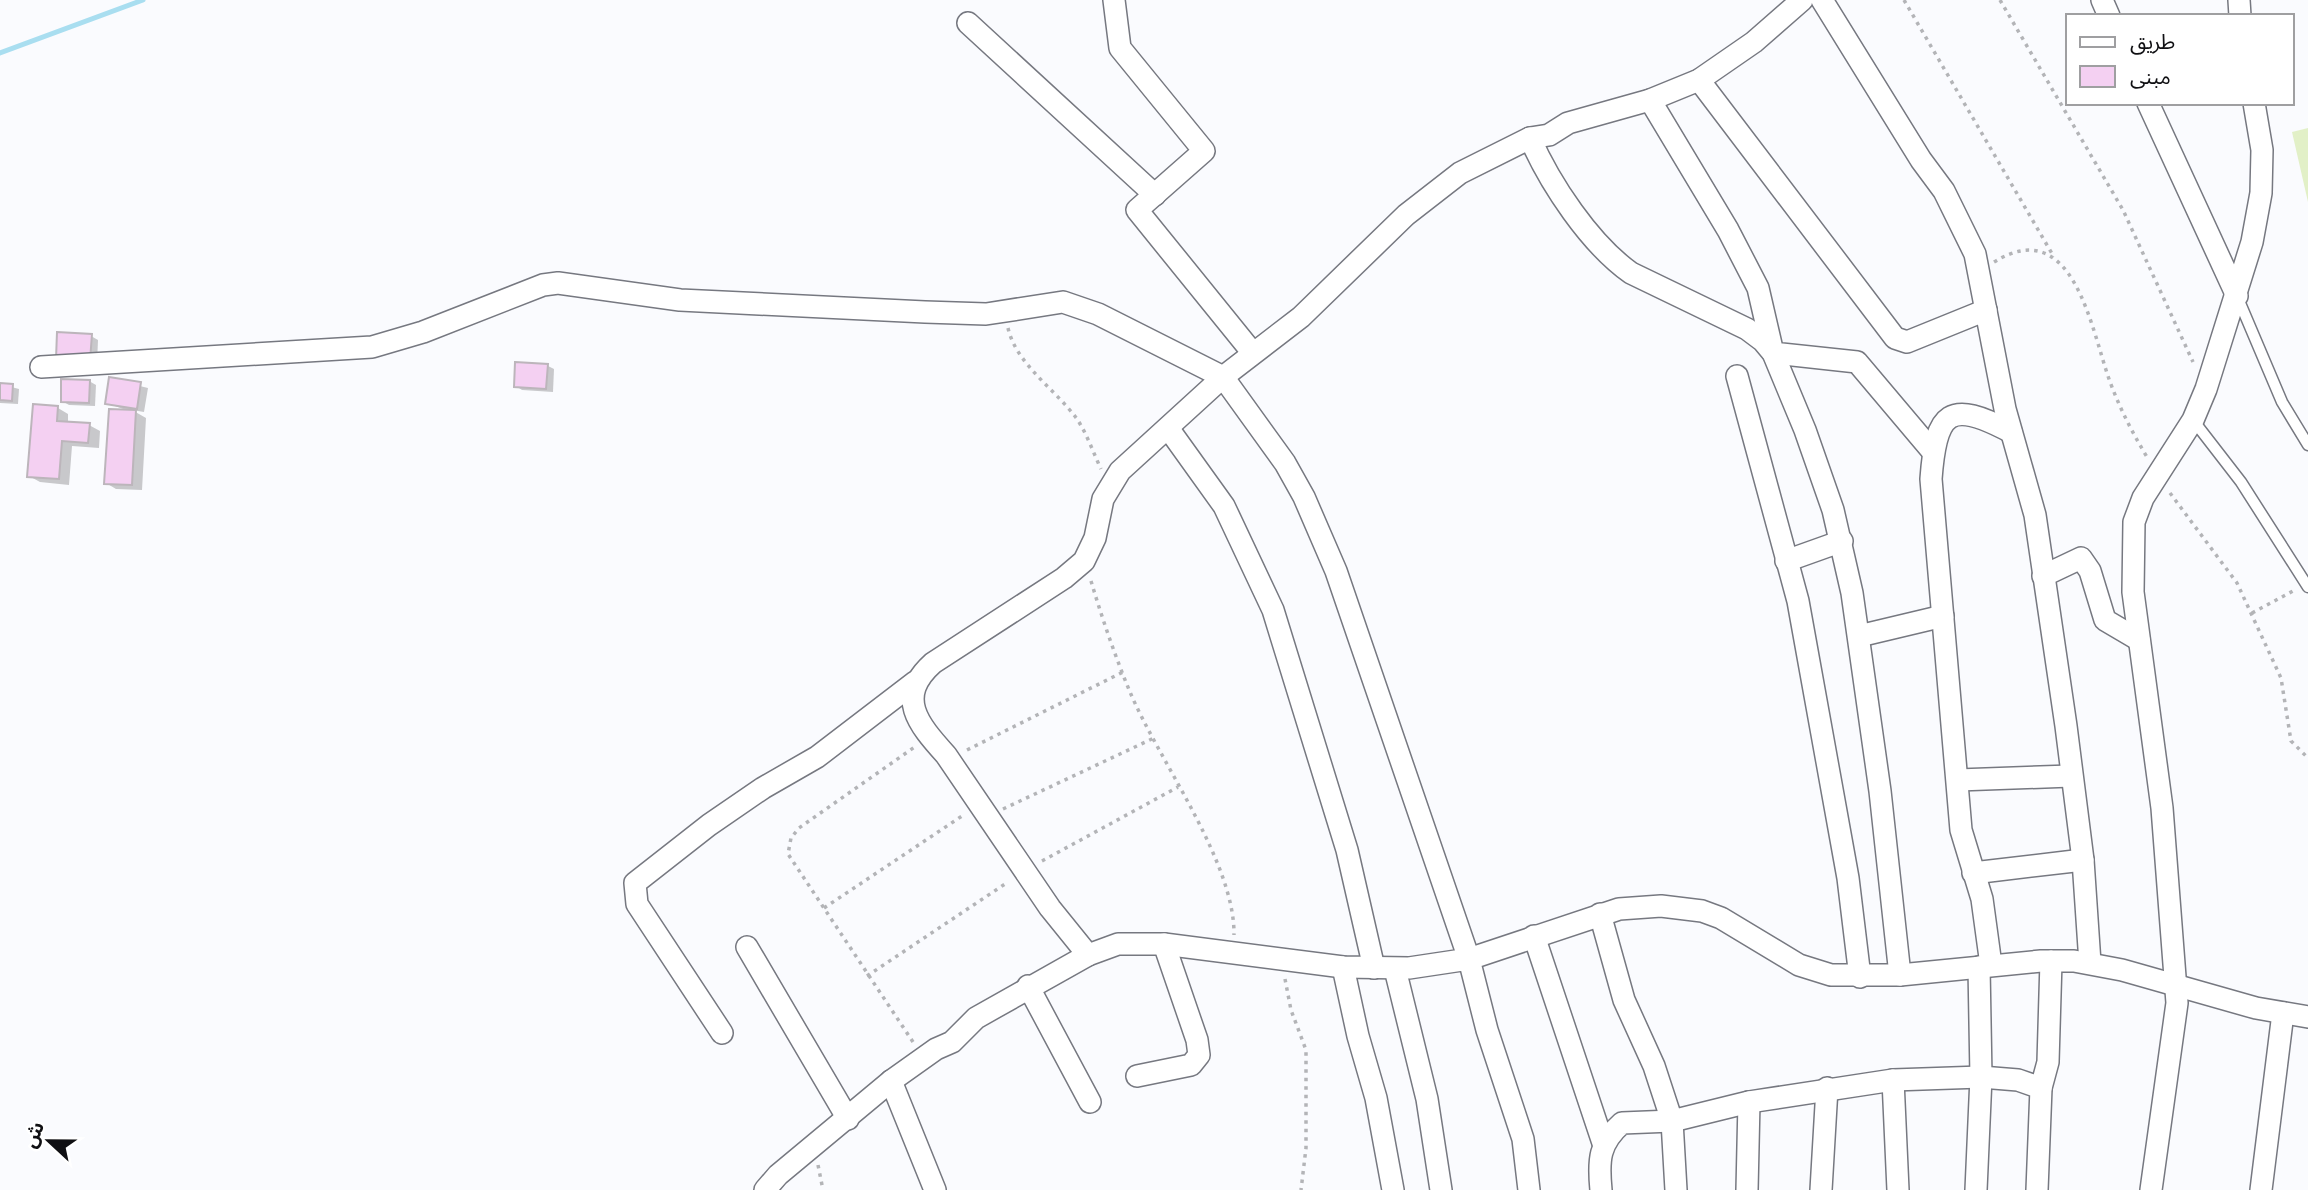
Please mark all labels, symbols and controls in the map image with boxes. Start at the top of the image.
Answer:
legend [2066,14,2294,105]
text: طريق [2130,30,2175,55]
text: مبنى [2130,65,2171,90]
north arrow [14,1106,84,1176]
text: ش [19,1119,50,1152]

